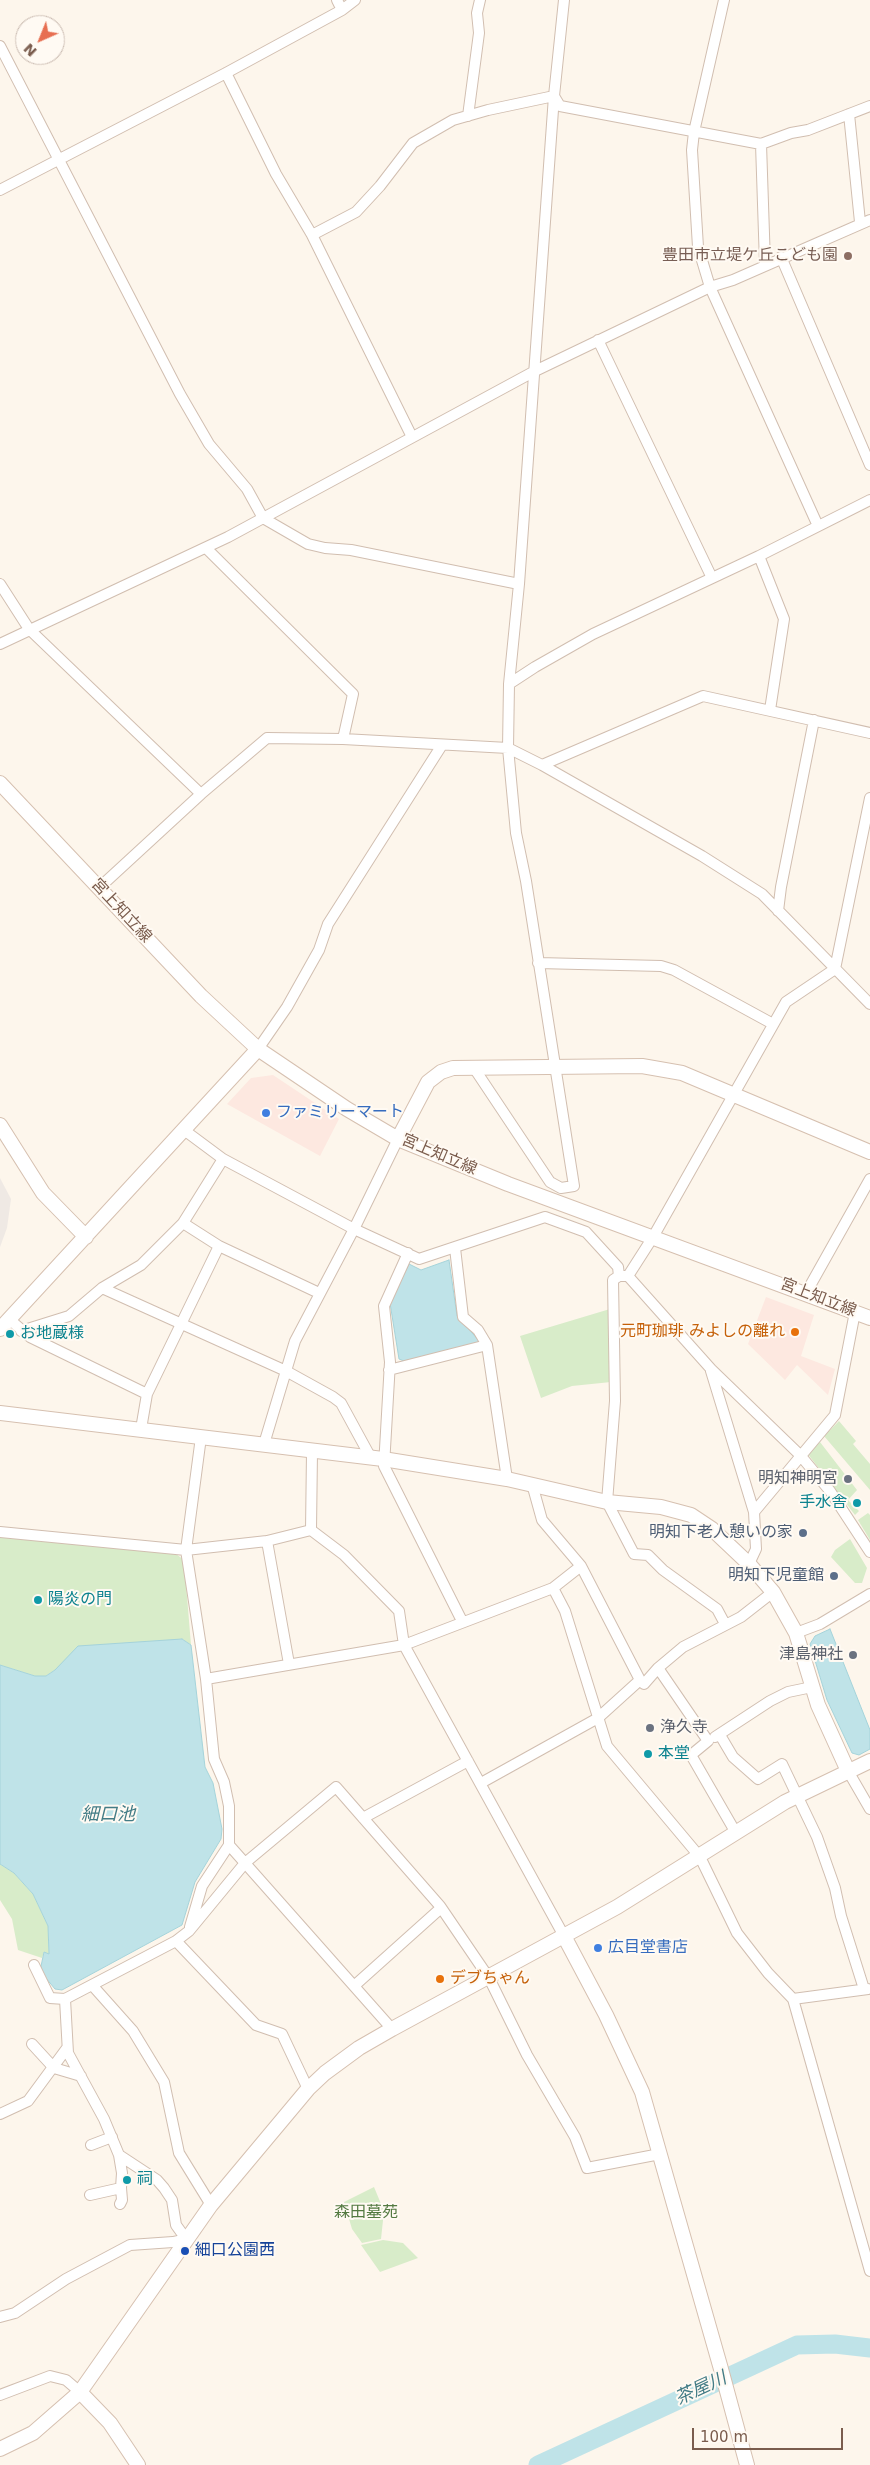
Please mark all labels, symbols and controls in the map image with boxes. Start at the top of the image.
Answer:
north arrow [15,15,65,65]
text: N [21,40,40,60]
place label: 豊田市立堤ケ丘こども園 [662,246,838,266]
marker: 豊田市立堤ケ丘こども園 [842,250,854,262]
street label: 宮上知立線 [87,875,155,947]
place label: ファミリーマート [276,1103,404,1123]
marker: ファミリーマート [260,1107,272,1119]
street label: 宮上知立線 [398,1131,480,1179]
street label: 宮上知立線 [777,1275,859,1321]
place label: 元町珈琲 みよしの離れ [620,1322,785,1342]
place label: お地蔵様 [20,1324,84,1344]
marker: 元町珈琲 みよしの離れ [789,1326,801,1338]
marker: お地蔵様 [4,1328,16,1340]
place label: 明知神明宮 [758,1469,838,1489]
marker: 明知神明宮 [842,1473,854,1485]
place label: 手水舎 [799,1493,847,1513]
marker: 手水舎 [851,1497,863,1509]
place label: 明知下老人憩いの家 [649,1523,793,1543]
marker: 明知下老人憩いの家 [797,1527,809,1539]
place label: 明知下児童館 [728,1566,824,1586]
marker: 明知下児童館 [828,1570,840,1582]
place label: 陽炎の門 [48,1590,112,1610]
marker: 陽炎の門 [32,1594,44,1606]
place label: 津島神社 [779,1645,843,1665]
marker: 津島神社 [847,1649,859,1661]
place label: 浄久寺 [660,1718,708,1738]
marker: 浄久寺 [644,1722,656,1734]
place label: 本堂 [658,1744,690,1764]
marker: 本堂 [642,1748,654,1760]
water label: 細口池 [81,1804,135,1826]
place label: 広目堂書店 [608,1938,688,1958]
marker: 広目堂書店 [592,1942,604,1954]
place label: デブちゃん [450,1969,530,1989]
marker: デブちゃん [434,1973,446,1985]
place label: 祠 [137,2170,153,2190]
marker: 祠 [121,2174,133,2186]
park label: 森田墓苑 [334,2203,398,2223]
place label: 細口公園西 [195,2241,275,2261]
marker: 細口公園西 [179,2245,191,2257]
water label: 茶屋川 [672,2368,730,2410]
scale bar [695,2418,846,2450]
text: 100 m [700,2428,748,2446]

